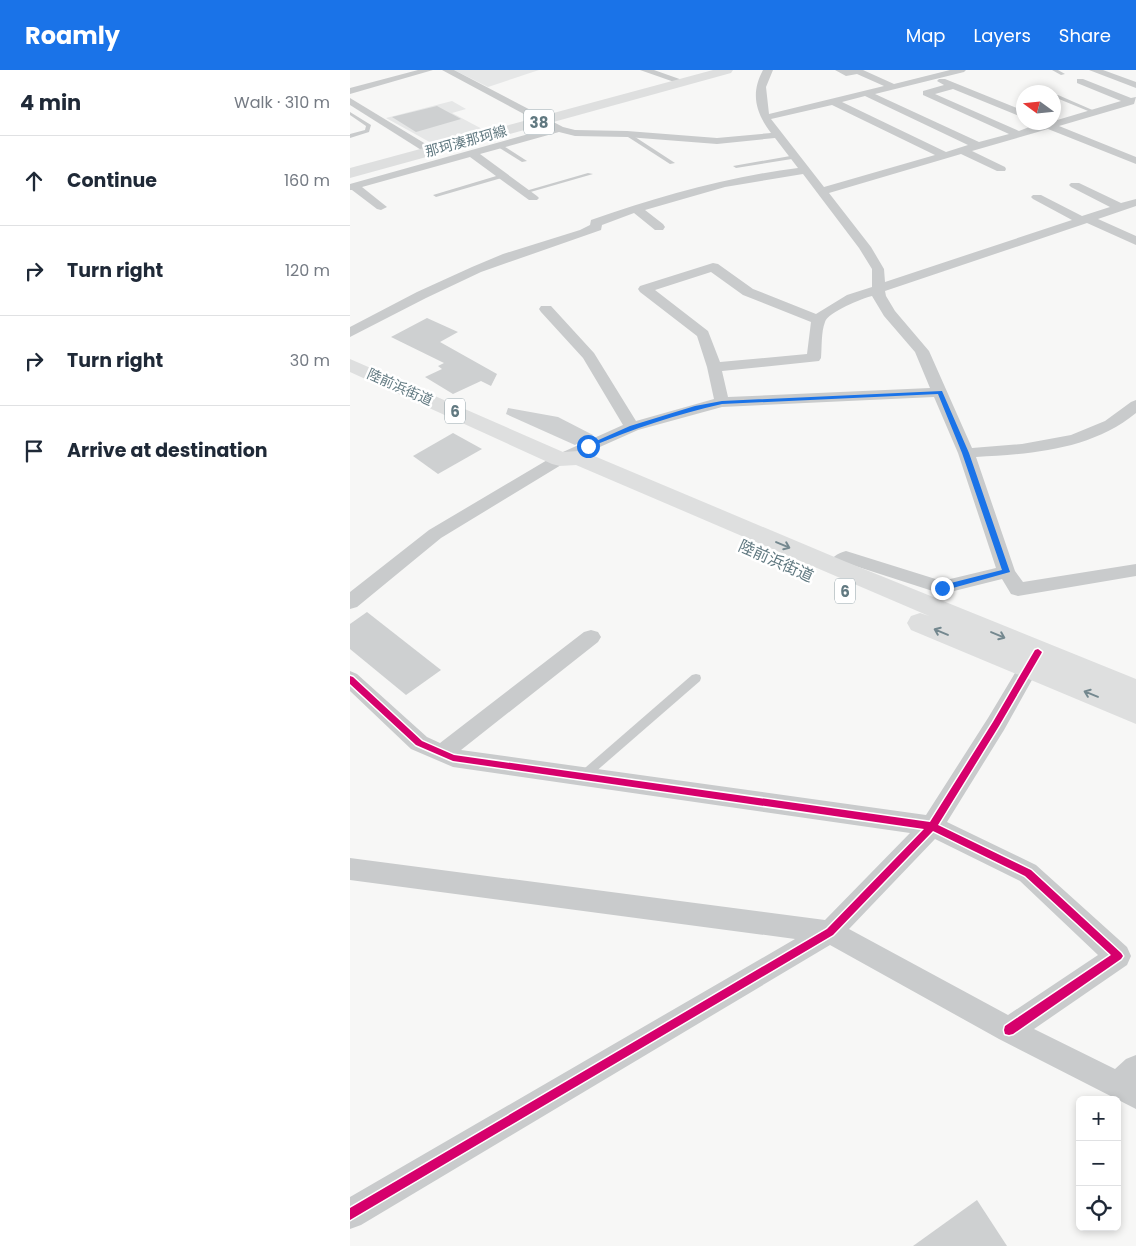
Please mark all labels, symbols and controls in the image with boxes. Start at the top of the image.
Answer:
text: Roamly [25,19,120,52]
text: Map [906,23,946,48]
text: Layers [974,23,1031,48]
text: Share [1059,23,1111,48]
north arrow [1016,85,1061,130]
text: 4 min [20,88,81,117]
text: Walk · 310 m [234,91,330,114]
road number: 38 [524,110,554,134]
street label: 那珂湊那珂線 [423,120,509,162]
icon: ahead [20,167,48,195]
text: Continue [67,167,157,194]
text: 160 m [284,169,330,192]
icon: right [20,257,48,285]
text: Turn right [67,257,163,284]
text: 120 m [285,259,330,282]
icon: right [20,347,48,375]
text: Turn right [67,347,163,374]
text: 30 m [290,349,330,372]
street label: 陸前浜街道 [364,364,436,410]
road number: 6 [445,398,465,424]
route start [577,435,600,458]
icon: arrive [20,437,48,465]
text: Arrive at destination [67,437,268,464]
street label: 陸前浜街道 [735,534,817,588]
one-way arrow [775,541,790,551]
route end [931,577,954,600]
road number: 6 [835,578,855,604]
one-way arrow [934,626,949,636]
one-way arrow [990,630,1005,640]
one-way arrow [1084,689,1099,699]
map controls [1076,1096,1121,1231]
button: + [1076,1096,1121,1141]
button: − [1076,1141,1121,1186]
button: locate [1076,1186,1121,1231]

